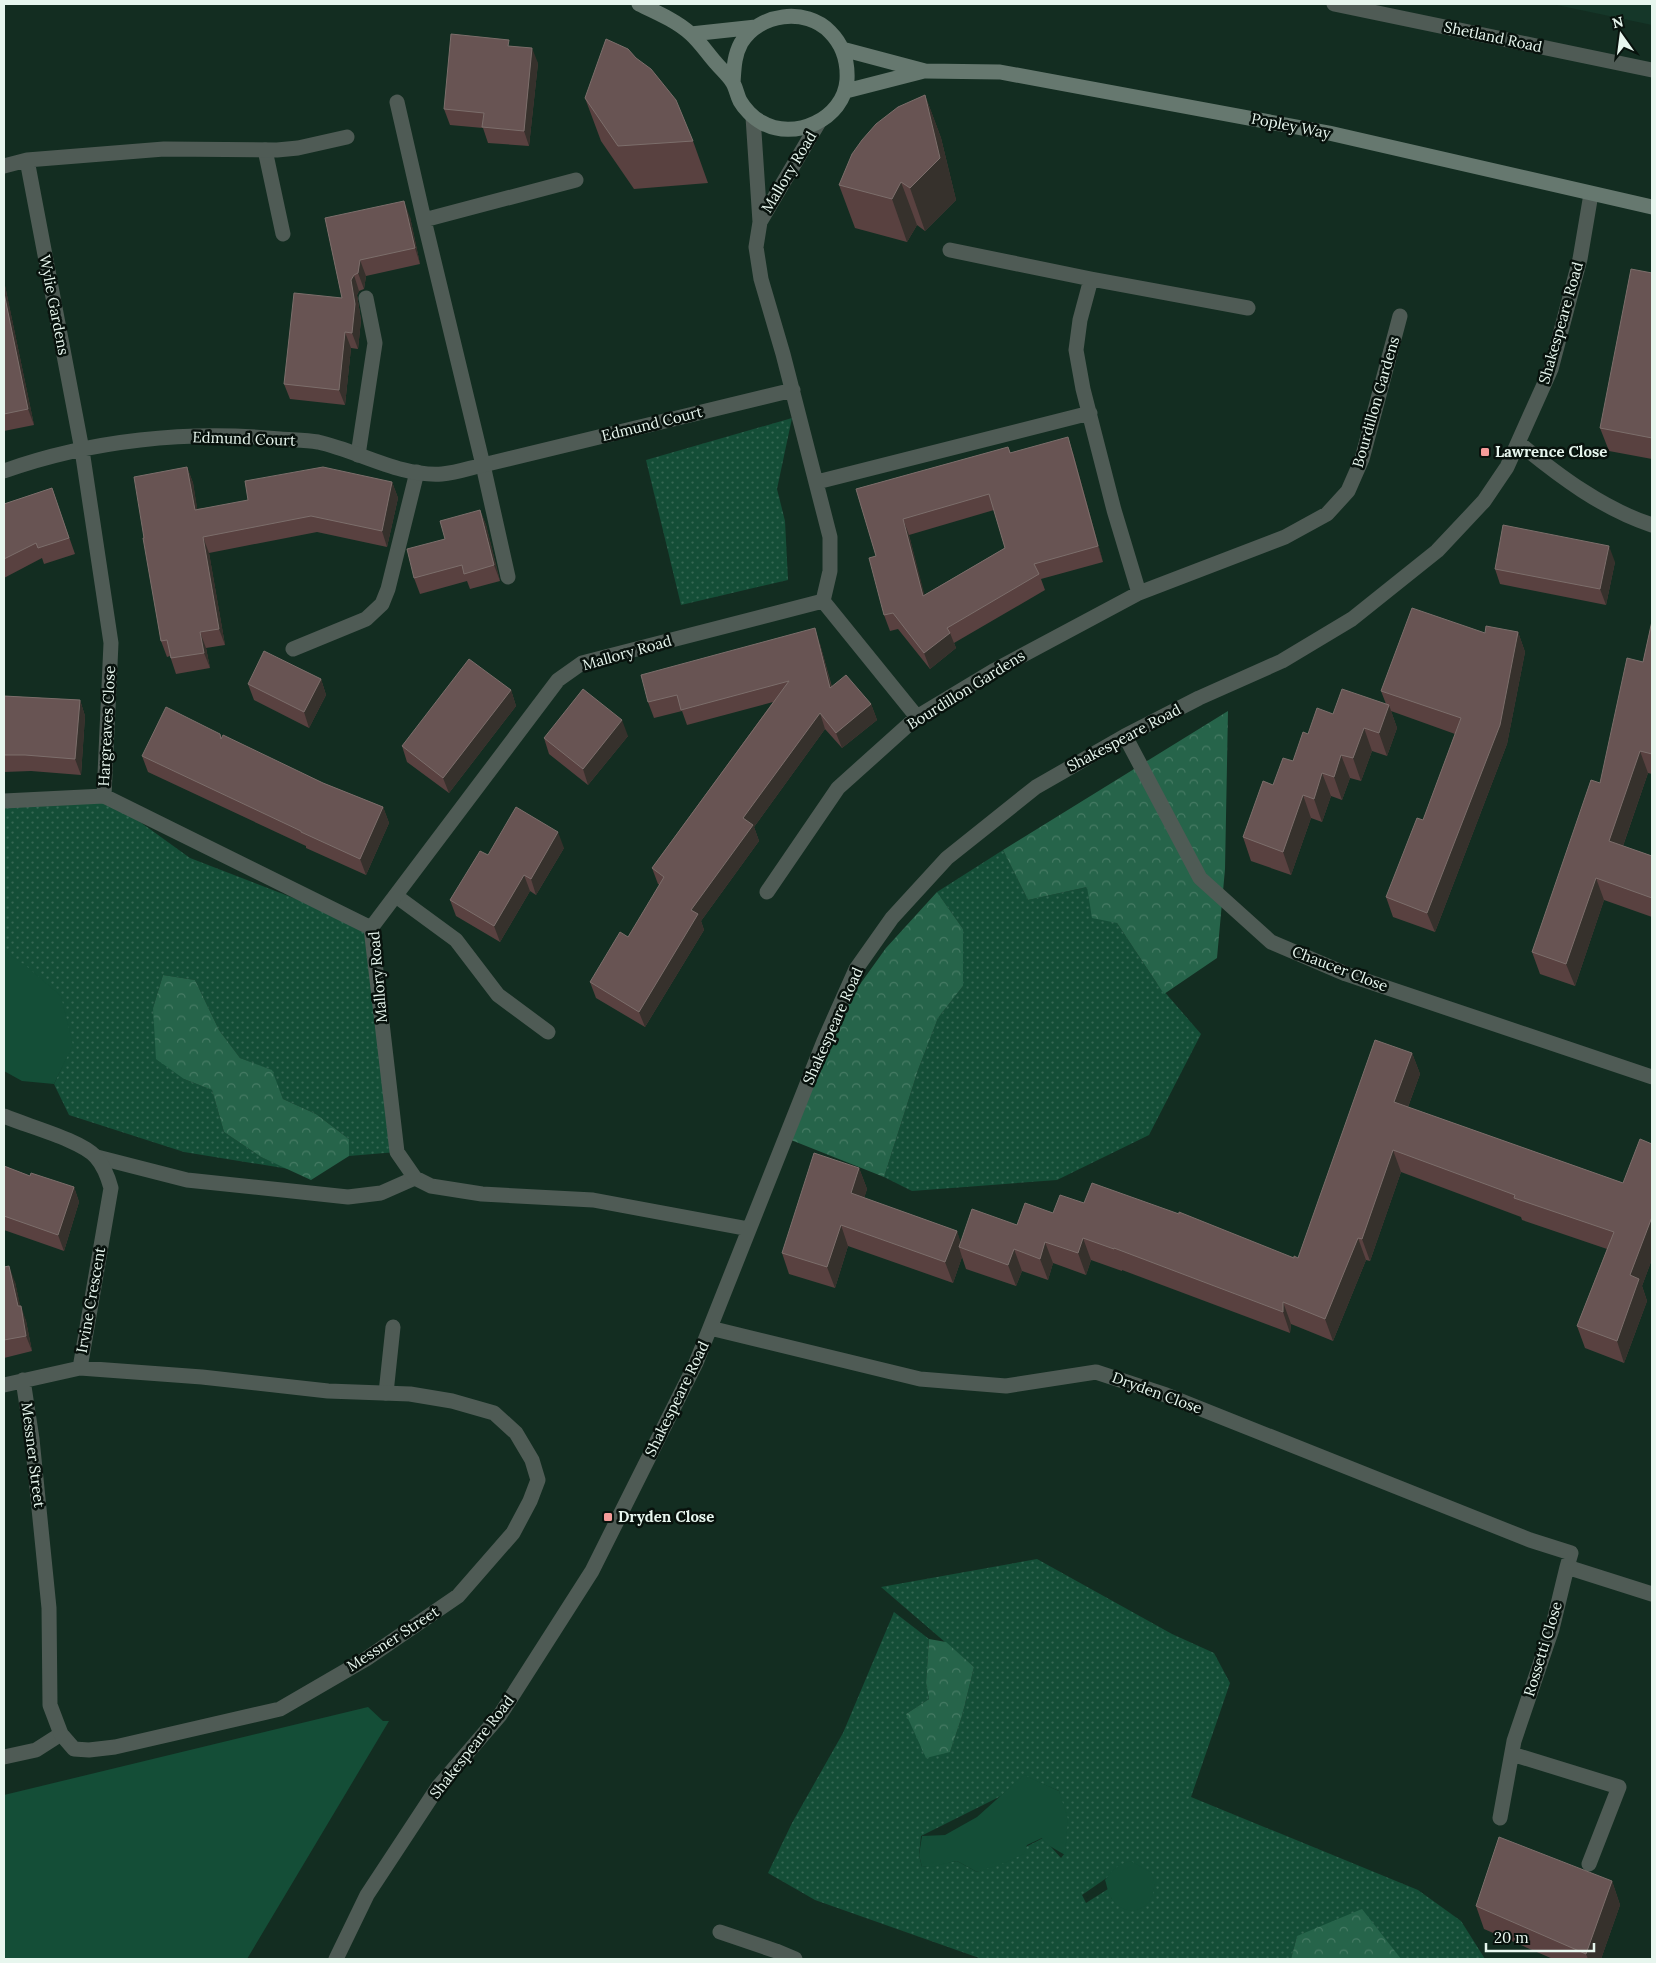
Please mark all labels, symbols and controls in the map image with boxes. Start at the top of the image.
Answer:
north arrow [1596,10,1646,60]
text: N [1610,12,1625,32]
street label: Shetland Road [1442,17,1544,56]
street label: Popley Way [1250,109,1333,143]
street label: Mallory Road [757,127,820,216]
street label: Wylie Gardens [35,253,74,357]
street label: Shakespeare Road [1534,260,1587,386]
street label: Bourdillon Gardens [1348,334,1403,470]
street label: Edmund Court [599,402,704,445]
street label: Edmund Court [192,427,296,450]
place label: Lawrence Close [1495,442,1607,461]
marker: Lawrence Close [1479,446,1491,458]
street label: Mallory Road [580,631,674,674]
street label: Bourdillon Gardens [903,646,1028,733]
street label: Hargreaves Close [94,665,119,787]
street label: Shakespeare Road [1064,700,1184,776]
street label: Mallory Road [364,930,391,1024]
street label: Chaucer Close [1290,942,1391,995]
street label: Shakespeare Road [798,964,867,1087]
street label: Irvine Crescent [72,1245,109,1354]
street label: Shakespeare Road [640,1338,713,1460]
street label: Dryden Close [1110,1367,1205,1418]
street label: Messner Street [18,1401,49,1509]
place label: Dryden Close [618,1507,714,1526]
marker: Dryden Close [602,1511,614,1523]
street label: Rossetti Close [1519,1599,1566,1699]
street label: Messner Street [343,1602,442,1675]
street label: Shakespeare Road [425,1691,518,1802]
scale bar [1486,1920,1594,1952]
text: 20 m [1494,1928,1529,1947]

